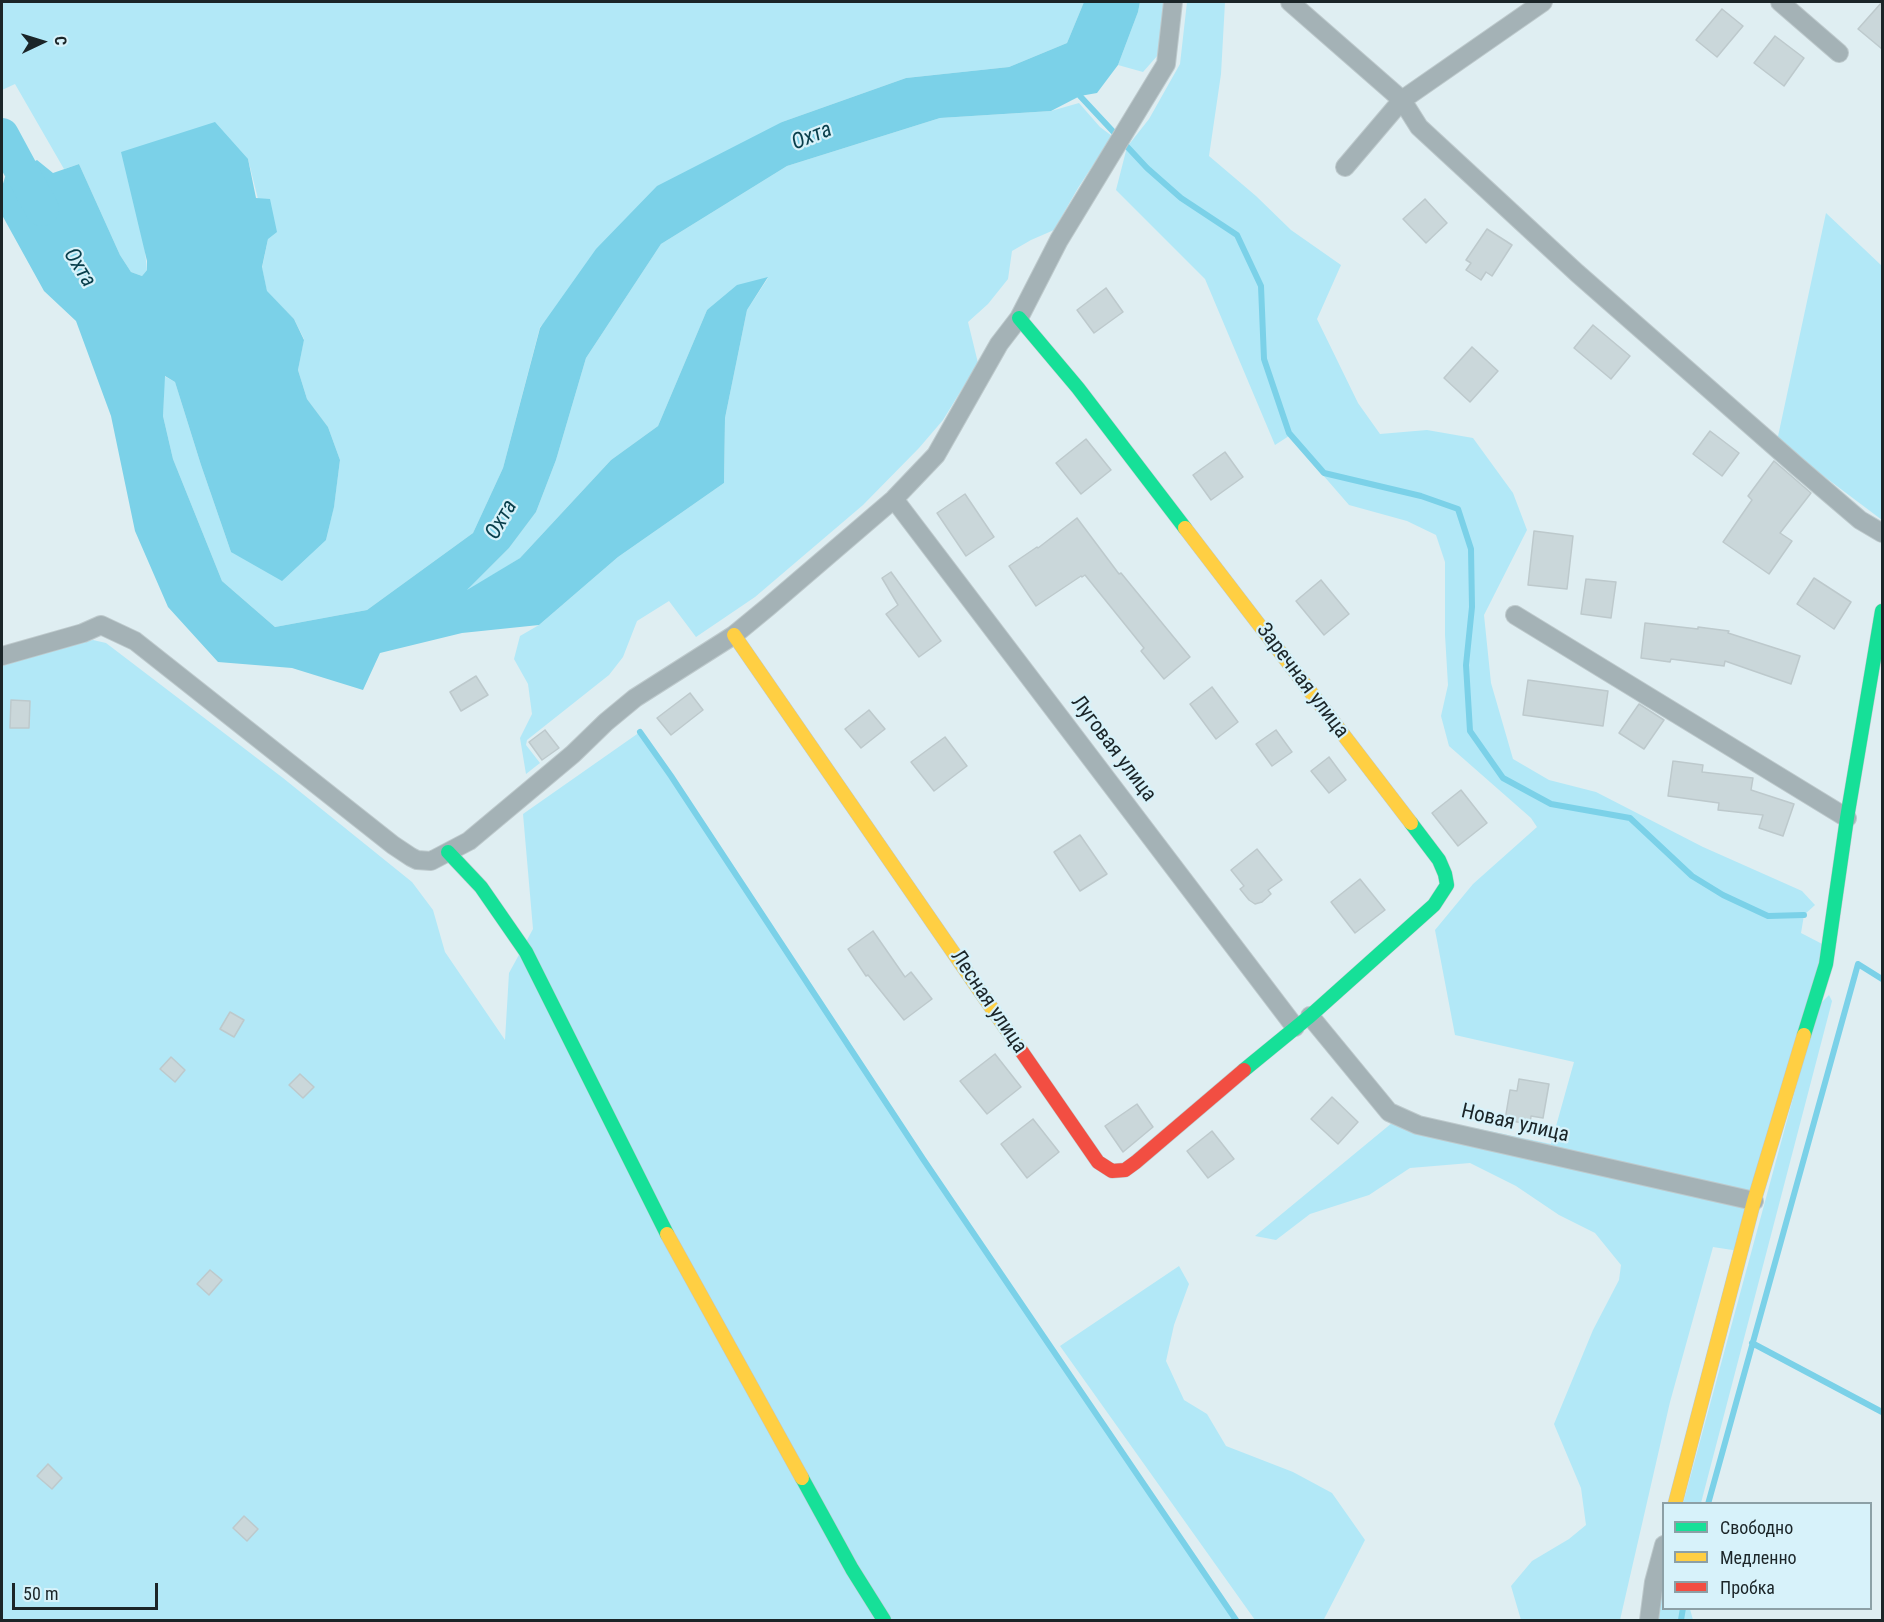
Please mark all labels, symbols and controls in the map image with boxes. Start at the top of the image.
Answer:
north arrow [12,12,72,72]
text: С [51,35,70,46]
water label: Охта [788,117,836,157]
water label: Охта [57,243,101,293]
water label: Охта [480,496,524,544]
street label: Заречная улица [1250,618,1354,744]
street label: Луговая улица [1065,691,1161,807]
street label: Лесная улица [944,946,1032,1058]
street label: Новая улица [1459,1099,1571,1149]
legend [1662,1502,1872,1610]
text: Свободно [1720,1517,1793,1538]
text: Медленно [1720,1547,1797,1568]
scale bar [15,1571,160,1609]
text: Пробка [1720,1577,1775,1598]
text: 50 m [23,1583,58,1604]

